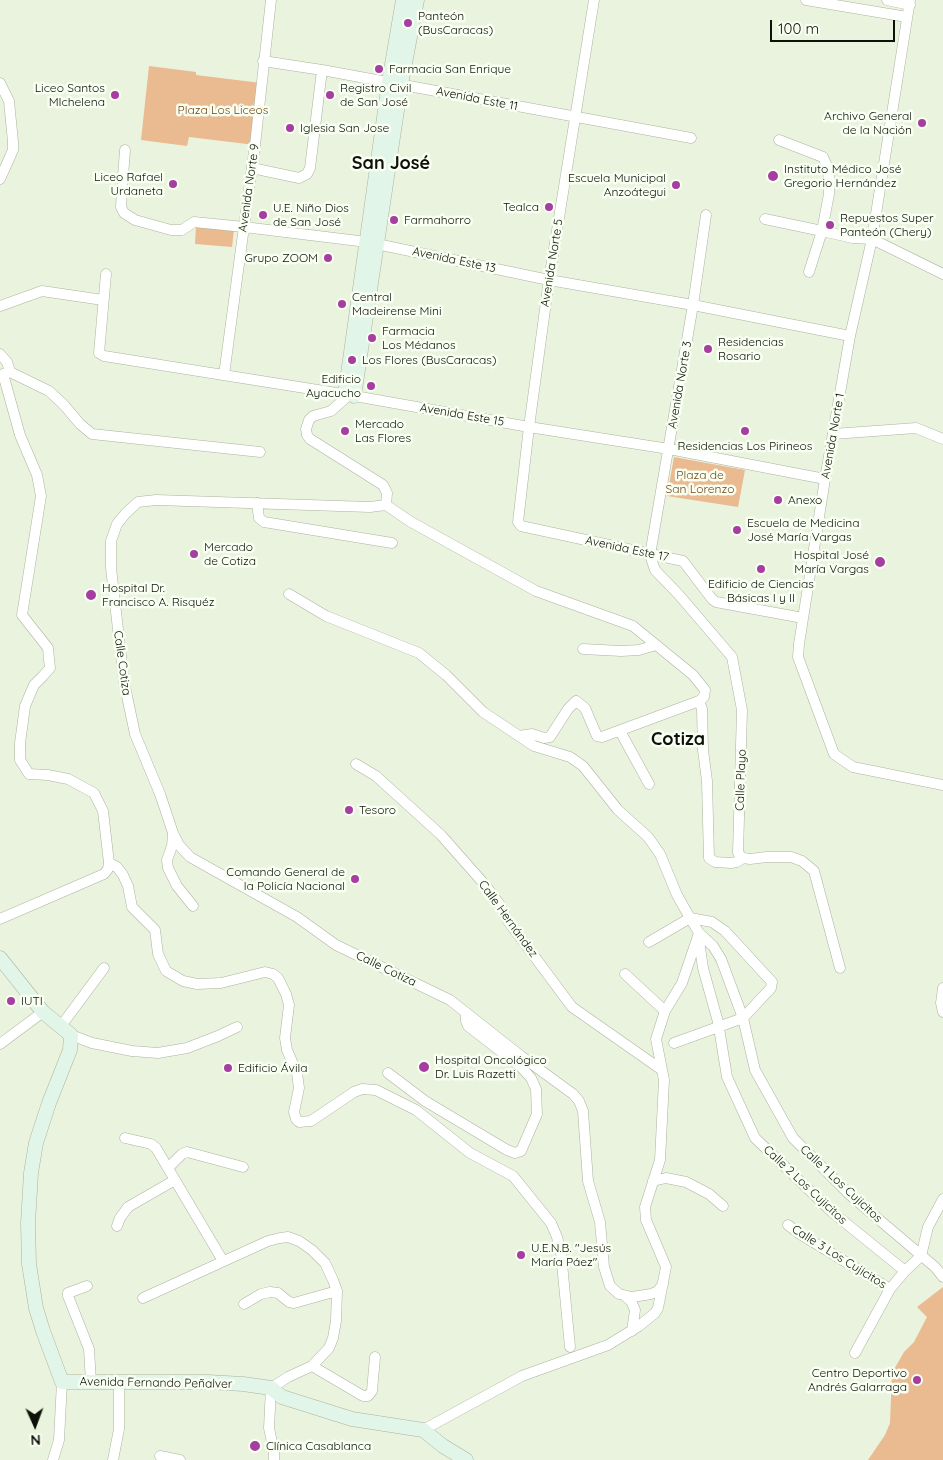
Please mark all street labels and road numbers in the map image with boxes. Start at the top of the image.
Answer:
street label: Avenida Este 11 [435,84,519,114]
street label: Avenida Norte 9 [236,143,262,233]
street label: Avenida Norte 5 [538,218,566,308]
street label: Avenida Este 13 [411,244,497,276]
street label: Avenida Norte 3 [665,340,695,430]
street label: Avenida Norte 1 [818,392,848,480]
street label: Avenida Este 15 [419,401,505,429]
street label: Avenida Este 17 [584,533,670,565]
street label: Calle Cotiza [110,630,134,696]
street label: Calle Playo [733,749,749,811]
street label: Calle Hernández [475,878,541,960]
street label: Calle Cotiza [353,948,419,990]
street label: Calle 1 Los Cujicitos [797,1142,885,1226]
street label: Calle 2 Los Cujicitos [760,1143,850,1227]
street label: Calle 3 Los Cujicitos [789,1222,889,1292]
street label: Avenida Fernando Peñalver [79,1374,233,1392]

